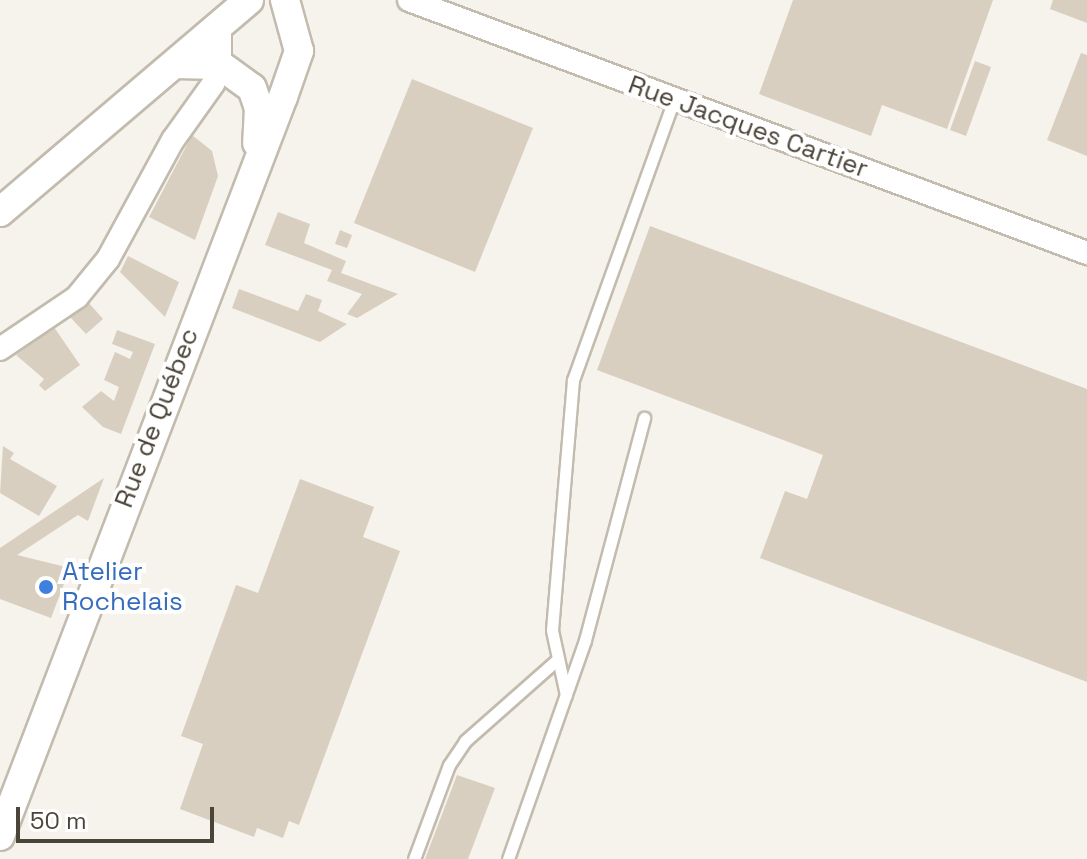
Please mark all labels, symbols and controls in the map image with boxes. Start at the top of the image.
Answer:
street label: Rue Jacques Cartier [624,69,872,185]
street label: Rue de Québec [108,324,206,512]
place label: Atelier Rochelais [62,556,183,618]
marker: Atelier Rochelais [37,578,55,596]
scale bar [20,791,218,841]
text: 50 m [30,805,87,836]

